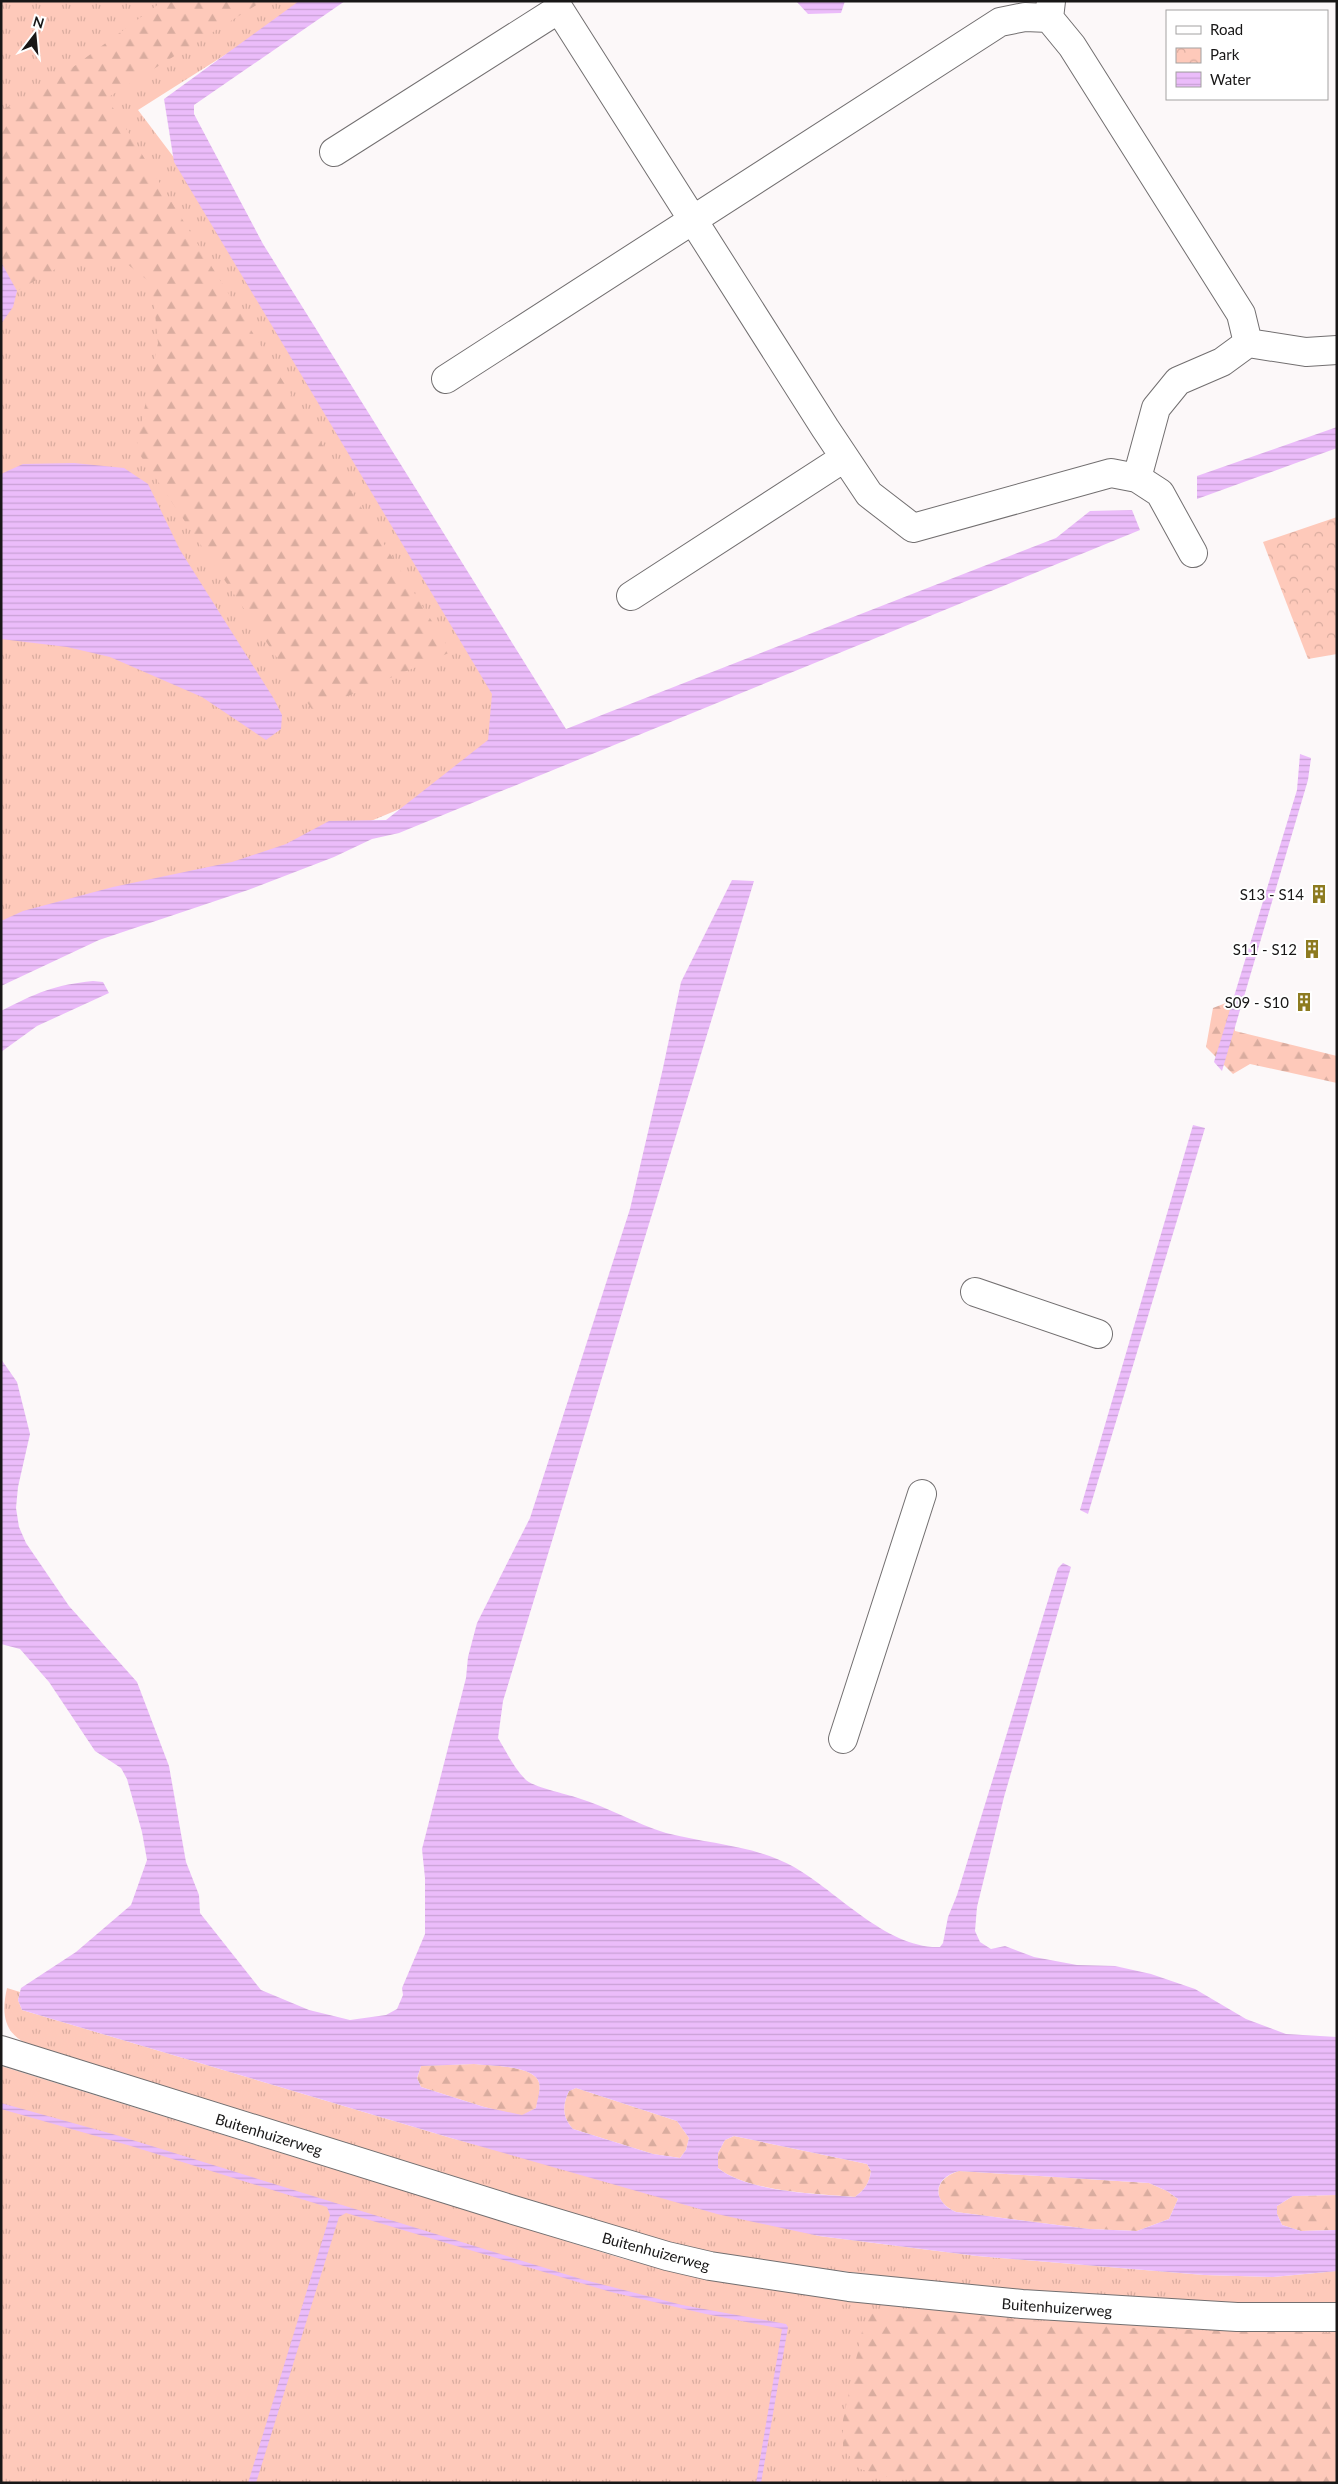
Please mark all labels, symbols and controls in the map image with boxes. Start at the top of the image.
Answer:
north arrow [10,10,60,60]
legend [1166,10,1328,100]
text: N [31,12,46,32]
text: Road [1210,20,1243,38]
text: Park [1210,45,1240,63]
text: Water [1210,70,1251,88]
building icon: S13 - S14 [1308,883,1330,905]
place label: S13 - S14 [1240,885,1304,903]
building icon: S11 - S12 [1301,938,1323,960]
place label: S11 - S12 [1233,940,1297,958]
building icon: S09 - S10 [1293,991,1315,1013]
place label: S09 - S10 [1225,993,1289,1011]
street label: Buitenhuizerweg [213,2109,325,2159]
street label: Buitenhuizerweg [600,2228,712,2274]
street label: Buitenhuizerweg [1001,2294,1113,2320]

